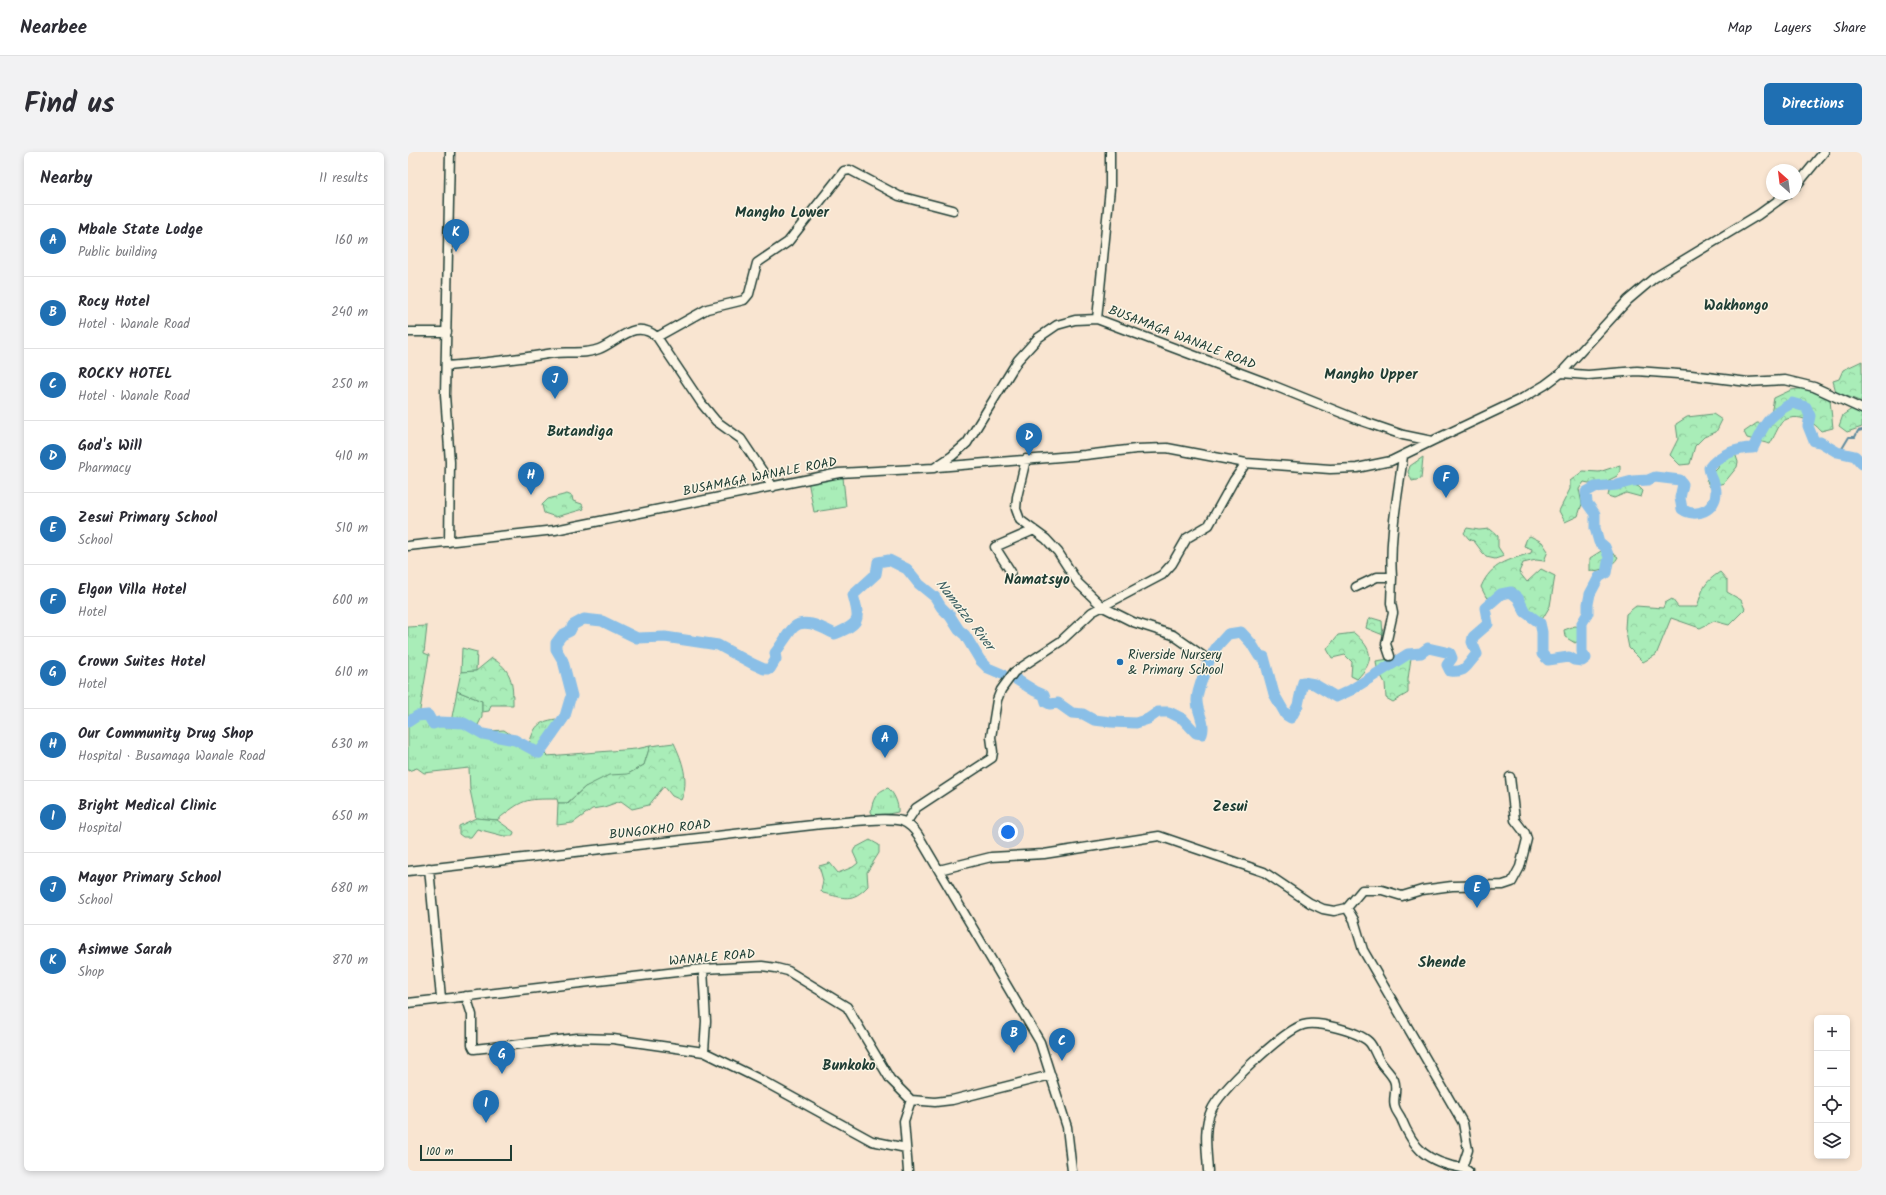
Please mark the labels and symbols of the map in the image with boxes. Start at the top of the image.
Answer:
north arrow [1766,164,1802,200]
district label: Mangho Lower [735,201,830,225]
pin: K [443,219,469,252]
district label: Wakhongo [1704,294,1768,318]
street label: BUSAMAGA WANALE ROAD [1105,300,1259,376]
district label: Mangho Upper [1324,363,1418,387]
pin: J [542,366,568,399]
district label: Butandiga [547,420,613,444]
pin: D [1016,423,1042,456]
street label: BUSAMAGA WANALE ROAD [681,452,839,502]
pin: H [518,462,544,495]
pin: F [1433,465,1459,498]
district label: Namatsyo [1004,568,1070,592]
water label: Namatzo River [930,574,1002,658]
place label: Riverside Nursery & Primary School [1128,645,1224,681]
marker: Riverside Nursery & Primary School [1115,657,1125,667]
pin: A [872,725,898,758]
district label: Zesui [1212,795,1249,819]
street label: BUNGOKHO ROAD [608,814,712,846]
your location [998,822,1018,842]
pin: E [1464,875,1490,908]
street label: WANALE ROAD [668,944,756,972]
district label: Shende [1418,951,1467,975]
pin: B [1001,1020,1027,1053]
pin: C [1049,1028,1075,1061]
pin: G [489,1041,515,1074]
district label: Bunkoko [822,1054,876,1078]
pin: I [473,1090,499,1123]
scale bar [420,1143,512,1162]

